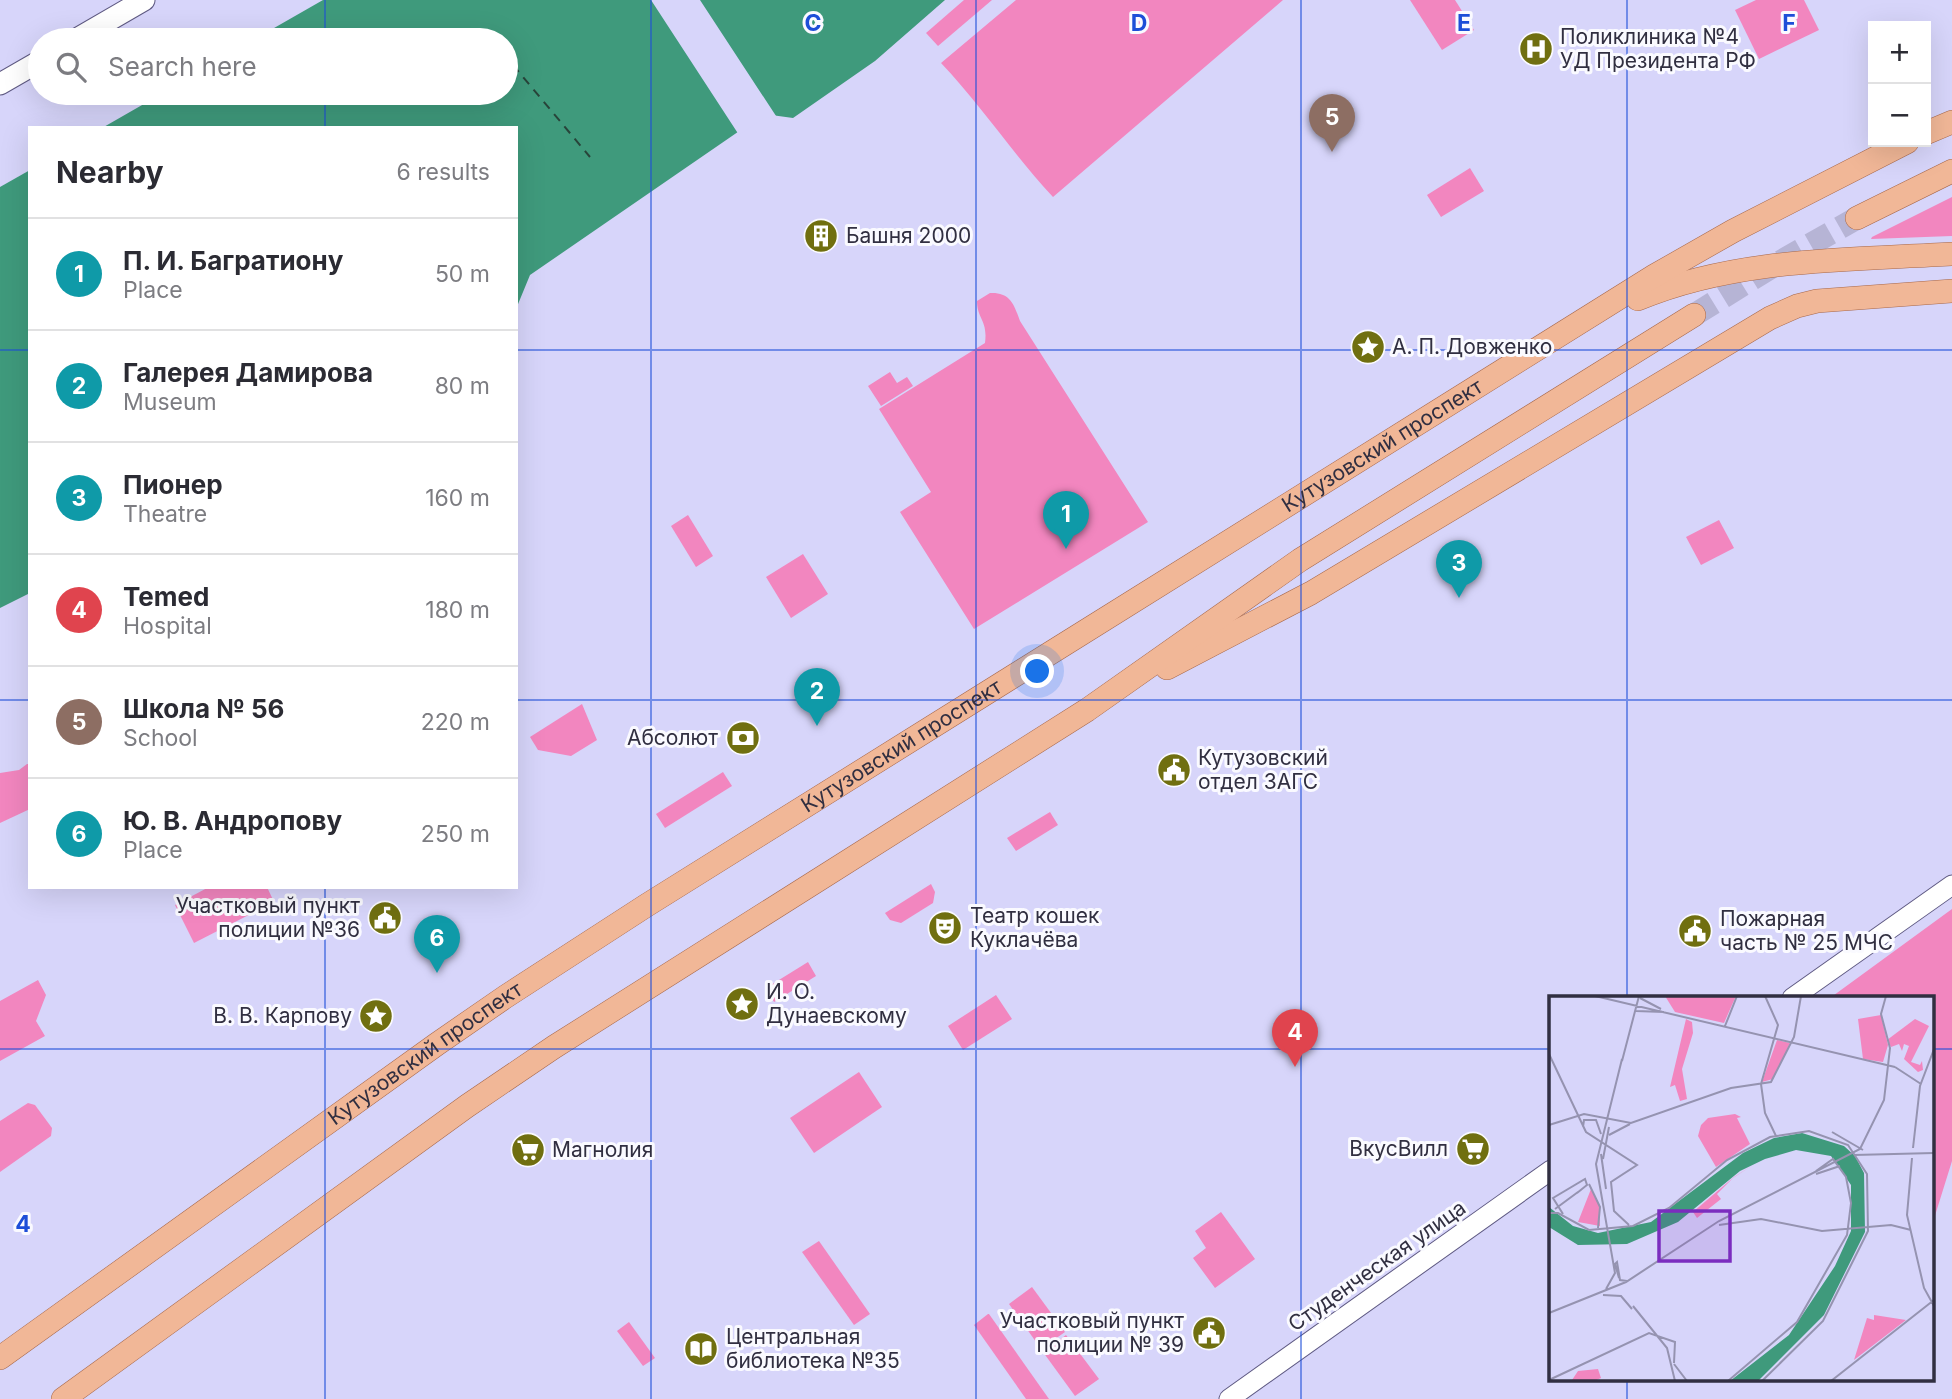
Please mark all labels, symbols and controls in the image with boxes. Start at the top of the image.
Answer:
text: C [804,9,822,37]
text: D [1131,9,1147,37]
text: E [1457,9,1471,37]
text: F [1782,9,1796,37]
map controls [1868,21,1931,147]
button: + [1868,21,1931,84]
place label: Поликлиника №4 УД Президента РФ [1560,24,1756,73]
search box [28,28,518,105]
hospital icon: Поликлиника №4 УД Президента РФ [1517,30,1555,68]
icon: search [52,48,90,86]
text: Search here [108,51,257,82]
button: − [1868,84,1931,147]
pin: 5 [1309,94,1355,152]
text: Nearby [56,154,164,190]
text: 6 results [396,158,490,186]
building icon: Башня 2000 [802,217,840,255]
place label: Башня 2000 [846,223,971,248]
text: П. И. Багратиону [123,245,343,276]
text: 1 [74,260,84,288]
text: 50 m [435,260,490,288]
text: Place [123,276,183,304]
place icon: А. П. Довженко [1349,328,1387,366]
place label: А. П. Довженко [1392,334,1552,359]
text: Галерея Дамирова [123,357,373,388]
text: 2 [72,372,86,400]
text: 80 m [435,372,490,400]
street label: Кутузовский проспект [1277,373,1487,517]
text: Museum [123,388,217,416]
text: Пионер [123,469,223,500]
text: 3 [72,484,86,512]
text: 160 m [425,484,490,512]
pin: 1 [1043,491,1089,549]
text: Theatre [123,500,207,528]
pin: 3 [1436,540,1482,598]
text: Temed [123,581,209,612]
text: 4 [71,596,87,624]
text: 180 m [425,596,490,624]
text: Hospital [123,612,212,640]
your location [1020,654,1054,688]
pin: 2 [794,668,840,726]
street label: Кутузовский проспект [796,674,1006,818]
text: Школа № 56 [123,693,285,724]
text: 5 [72,708,86,736]
text: 220 m [421,708,490,736]
bank icon: Абсолют [724,719,762,757]
text: School [123,724,198,752]
place label: Абсолют [627,725,718,750]
place label: Кутузовский отдел ЗАГС [1198,745,1328,794]
public building icon: Кутузовский отдел ЗАГС [1155,751,1193,789]
text: Ю. В. Андропову [123,805,342,836]
text: 6 [72,820,86,848]
text: 250 m [421,820,490,848]
text: Place [123,836,183,864]
place label: Участковый пункт полиции №36 [176,893,360,942]
public building icon: Участковый пункт полиции №36 [366,899,404,937]
place label: Театр кошек Куклачёва [970,903,1100,952]
place label: Пожарная часть № 25 МЧС [1720,906,1893,955]
theatre icon: Театр кошек Куклачёва [926,909,964,947]
public building icon: Пожарная часть № 25 МЧС [1676,912,1714,950]
pin: 6 [414,915,460,973]
street label: Кутузовский проспект [323,976,527,1130]
place label: И. О. Дунаевскому [766,979,907,1028]
place icon: И. О. Дунаевскому [723,985,761,1023]
inset map [1549,996,1934,1382]
place icon: В. В. Карпову [357,997,395,1035]
place label: В. В. Карпову [213,1003,352,1028]
pin: 4 [1272,1009,1318,1067]
supermarket icon: ВкусВилл [1454,1130,1492,1168]
supermarket icon: Магнолия [509,1131,547,1169]
place label: ВкусВилл [1349,1136,1448,1161]
place label: Магнолия [552,1137,653,1162]
street label: Студенческая улица [1283,1195,1470,1336]
text: 4 [15,1210,31,1238]
place label: Участковый пункт полиции № 39 [1000,1308,1184,1357]
public building icon: Участковый пункт полиции № 39 [1190,1314,1228,1352]
place label: Центральная библиотека №35 [726,1324,900,1373]
library icon: Центральная библиотека №35 [682,1330,720,1368]

